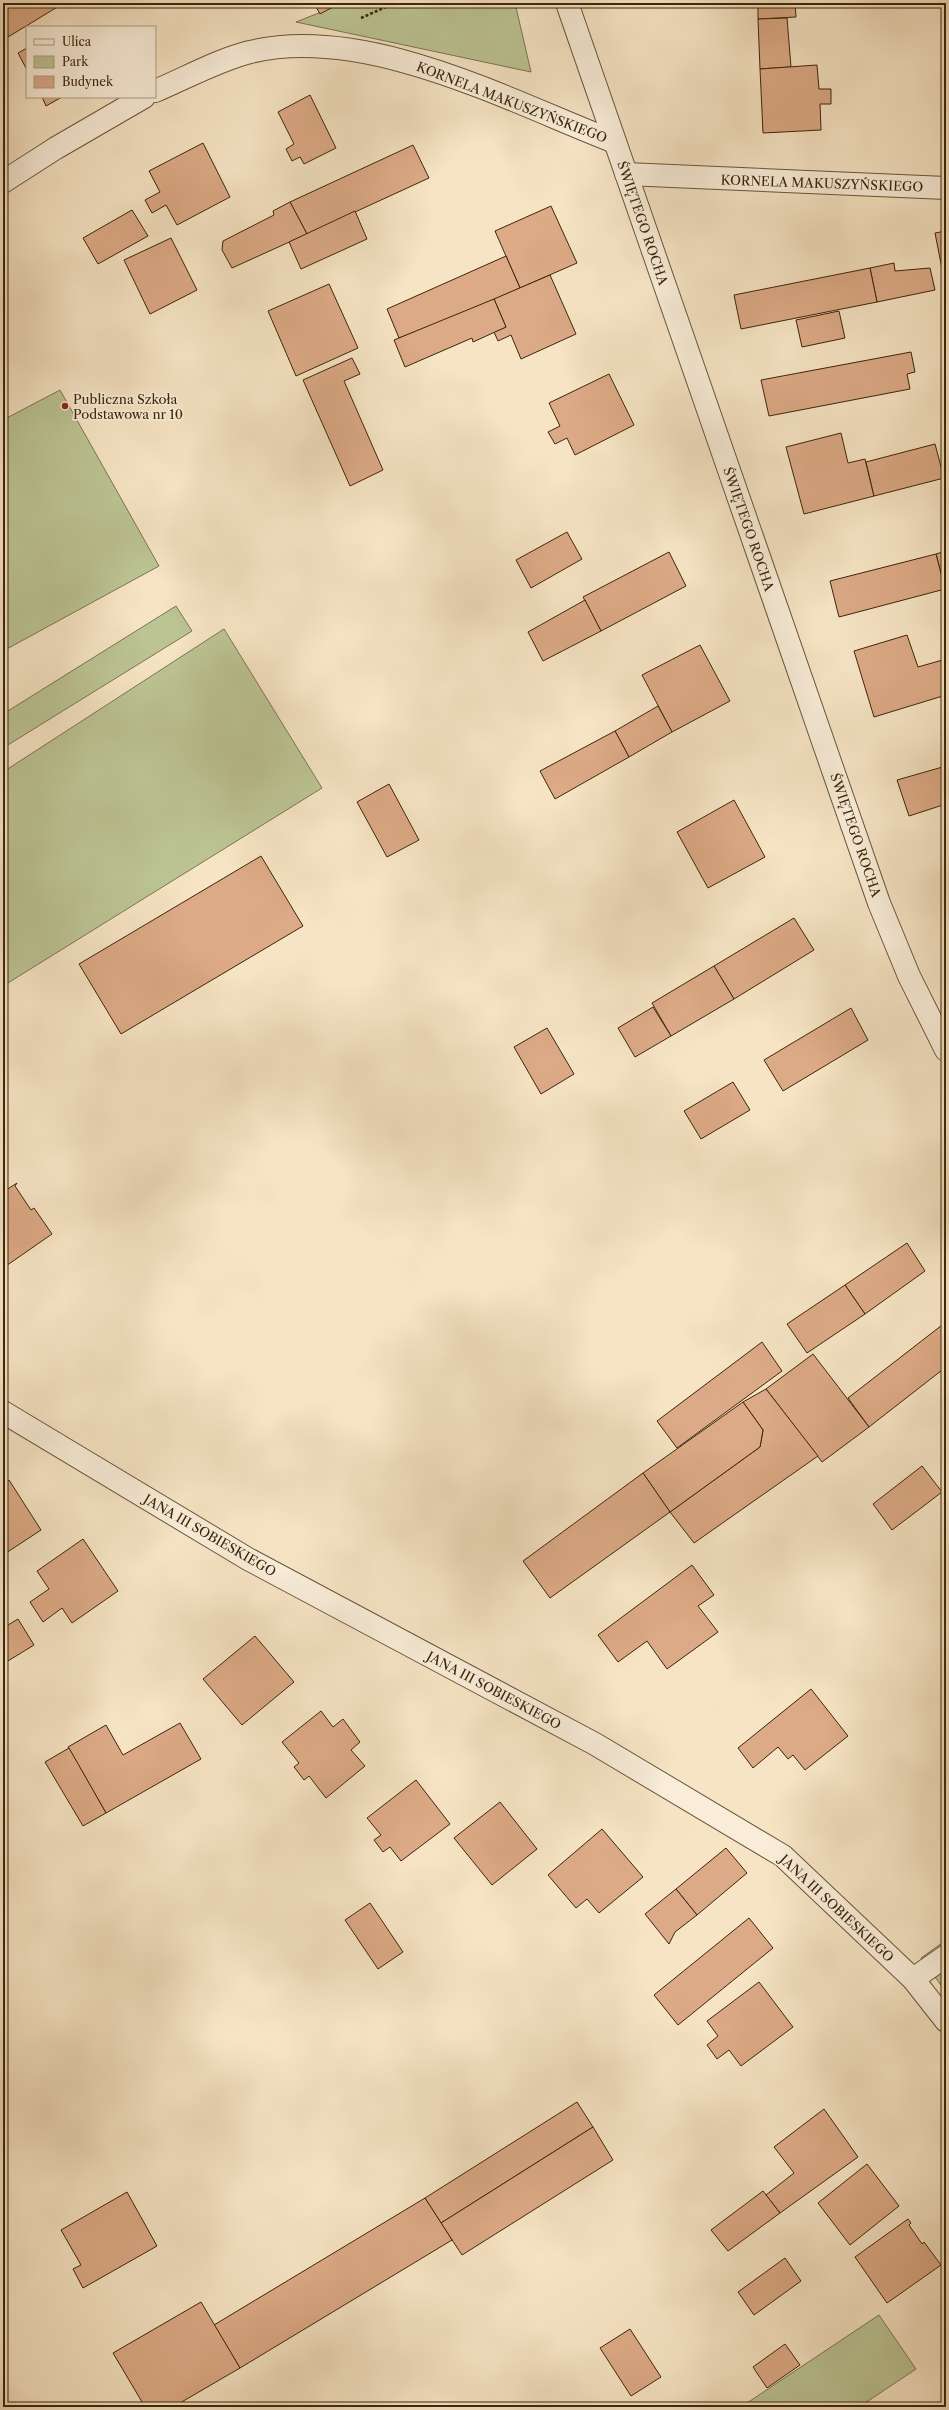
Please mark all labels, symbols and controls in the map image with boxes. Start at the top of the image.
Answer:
legend [26,26,156,98]
text: Ulica [62,34,92,49]
text: Park [62,54,89,69]
street label: KORNELA MAKUSZYŃSKIEGO [415,58,610,146]
text: Budynek [62,74,114,89]
street label: ŚWIĘTEGO ROCHA [614,159,672,288]
street label: KORNELA MAKUSZYŃSKIEGO [720,171,924,195]
place label: Publiczna Szkoła Podstawowa nr 10 [73,391,183,422]
marker: Publiczna Szkoła Podstawowa nr 10 [60,401,70,411]
street label: ŚWIĘTEGO ROCHA [720,465,778,594]
street label: ŚWIĘTEGO ROCHA [827,771,885,900]
street label: JANA III SOBIESKIEGO [139,1490,279,1580]
street label: JANA III SOBIESKIEGO [422,1647,564,1732]
street label: JANA III SOBIESKIEGO [775,1850,897,1965]

